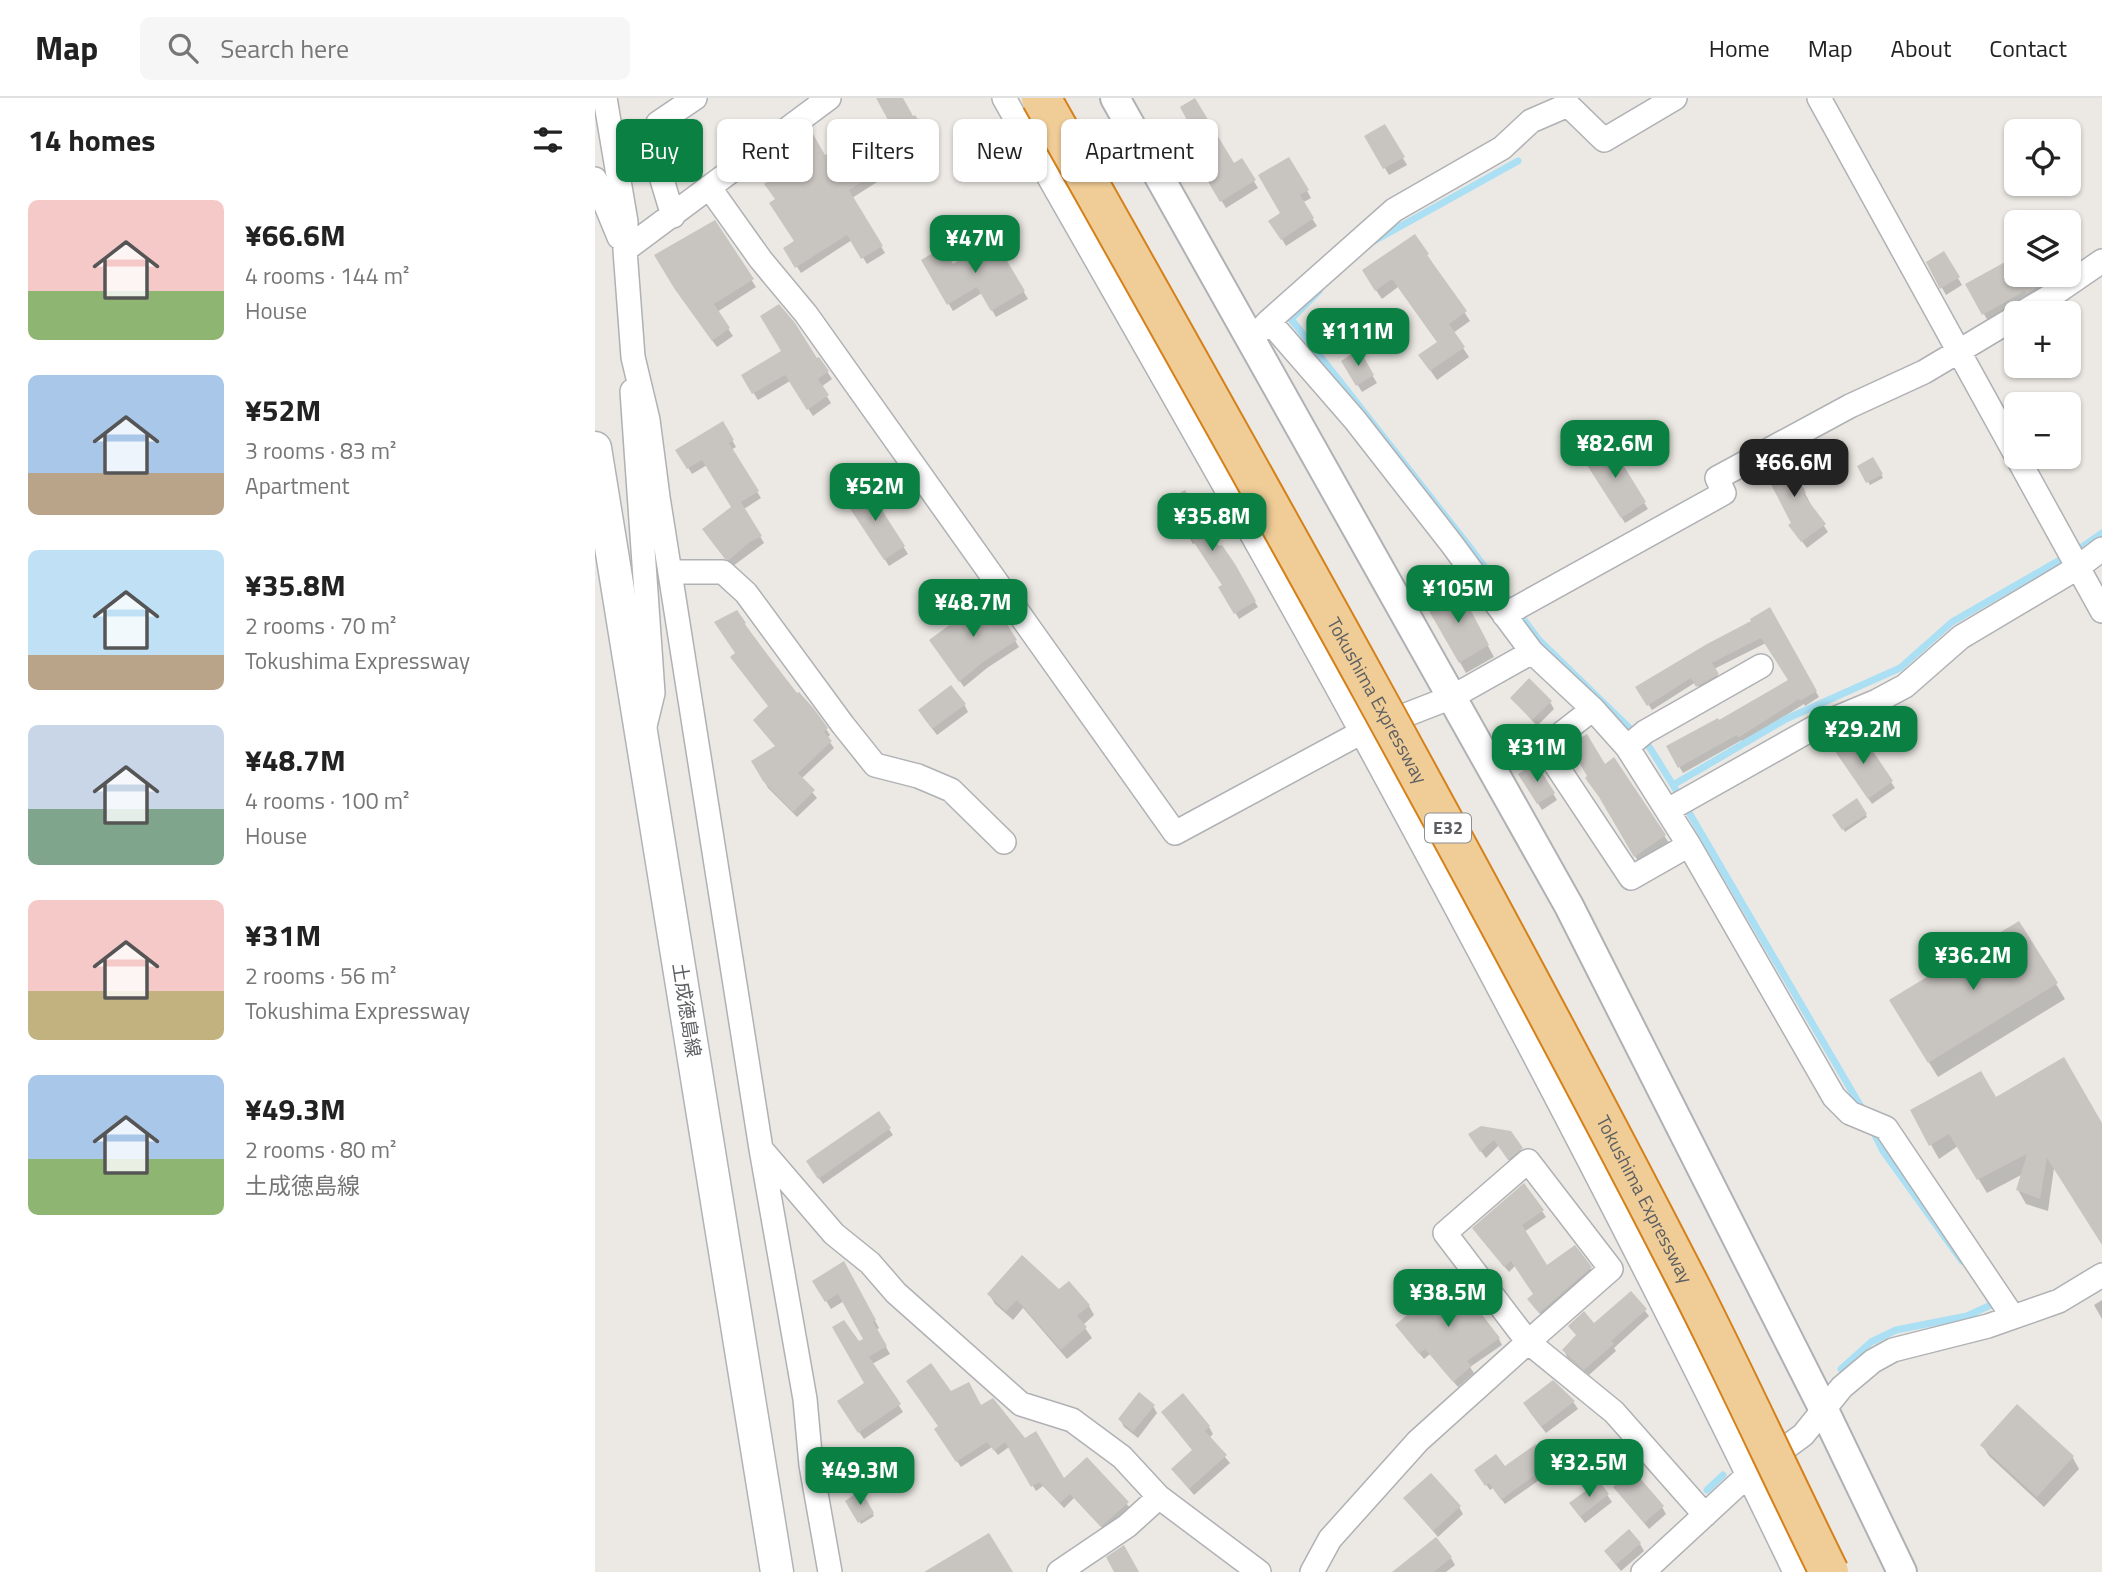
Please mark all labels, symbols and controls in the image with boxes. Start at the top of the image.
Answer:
search box [140,17,630,80]
text: Map [35,23,98,73]
icon: search [164,29,202,67]
text: Search here [220,29,349,68]
text: Home [1709,30,1770,66]
text: Map [1808,30,1853,66]
text: About [1891,30,1951,66]
text: Contact [1989,30,2067,66]
text: 14 homes [28,117,155,163]
chip: Buy [616,119,703,182]
chip: Rent [717,119,813,182]
chip: Filters [827,119,939,182]
chip: New [953,119,1047,182]
chip: Apartment [1061,119,1218,182]
map controls [2004,119,2081,469]
button: locate [2004,119,2081,196]
icon: filters [529,121,567,159]
button: layers [2004,210,2081,287]
text: ¥66.6M [245,212,346,258]
pin: ¥47M [934,216,1016,275]
text: ¥47M [946,220,1004,255]
icon: home [84,228,168,312]
text: 4 rooms · 144 m² [245,258,409,293]
text: House [245,293,307,328]
button: + [2004,301,2081,378]
pin: ¥111M [1309,308,1407,368]
text: ¥111M [1322,313,1394,348]
text: ¥52M [245,387,321,433]
button: − [2004,392,2081,469]
icon: home [84,403,168,487]
pin: ¥82.6M [1558,420,1672,480]
text: ¥82.6M [1576,425,1654,460]
text: 3 rooms · 83 m² [245,433,396,468]
pin: ¥66.6M [1737,440,1851,499]
text: ¥66.6M [1755,444,1833,479]
pin: ¥52M [834,464,916,523]
text: Apartment [245,468,350,503]
text: ¥52M [846,468,904,503]
pin: ¥35.8M [1155,494,1269,553]
text: ¥35.8M [1173,498,1251,533]
text: ¥35.8M [245,562,346,608]
pin: ¥105M [1409,566,1507,625]
text: ¥105M [1422,570,1494,605]
icon: home [84,578,168,662]
pin: ¥48.7M [916,580,1030,639]
text: ¥48.7M [934,584,1012,619]
text: 2 rooms · 70 m² [245,608,396,643]
street label: Tokushima Expressway [1320,612,1435,789]
text: Tokushima Expressway [245,643,470,678]
pin: ¥29.2M [1806,706,1920,766]
text: ¥29.2M [1824,711,1902,746]
pin: ¥31M [1496,724,1578,784]
text: ¥31M [1508,729,1566,764]
text: ¥48.7M [245,737,346,783]
icon: home [84,753,168,837]
text: 4 rooms · 100 m² [245,783,409,818]
road number: E32 [1425,814,1471,842]
text: House [245,818,307,853]
text: ¥31M [245,912,321,958]
icon: home [84,928,168,1012]
pin: ¥36.2M [1916,932,2030,992]
text: ¥36.2M [1934,937,2012,972]
text: 2 rooms · 56 m² [245,958,396,993]
street label: 土成徳島線 [666,961,709,1059]
text: Tokushima Expressway [245,993,470,1028]
text: ¥49.3M [245,1086,346,1132]
icon: home [84,1103,168,1187]
street label: Tokushima Expressway [1589,1110,1701,1288]
text: 2 rooms · 80 m² [245,1132,396,1167]
text: 土成徳島線 [245,1168,360,1203]
pin: ¥38.5M [1391,1270,1505,1329]
text: ¥38.5M [1409,1274,1487,1309]
pin: ¥32.5M [1532,1440,1646,1499]
text: ¥32.5M [1550,1444,1628,1479]
pin: ¥49.3M [803,1448,917,1507]
text: ¥49.3M [821,1452,899,1487]

